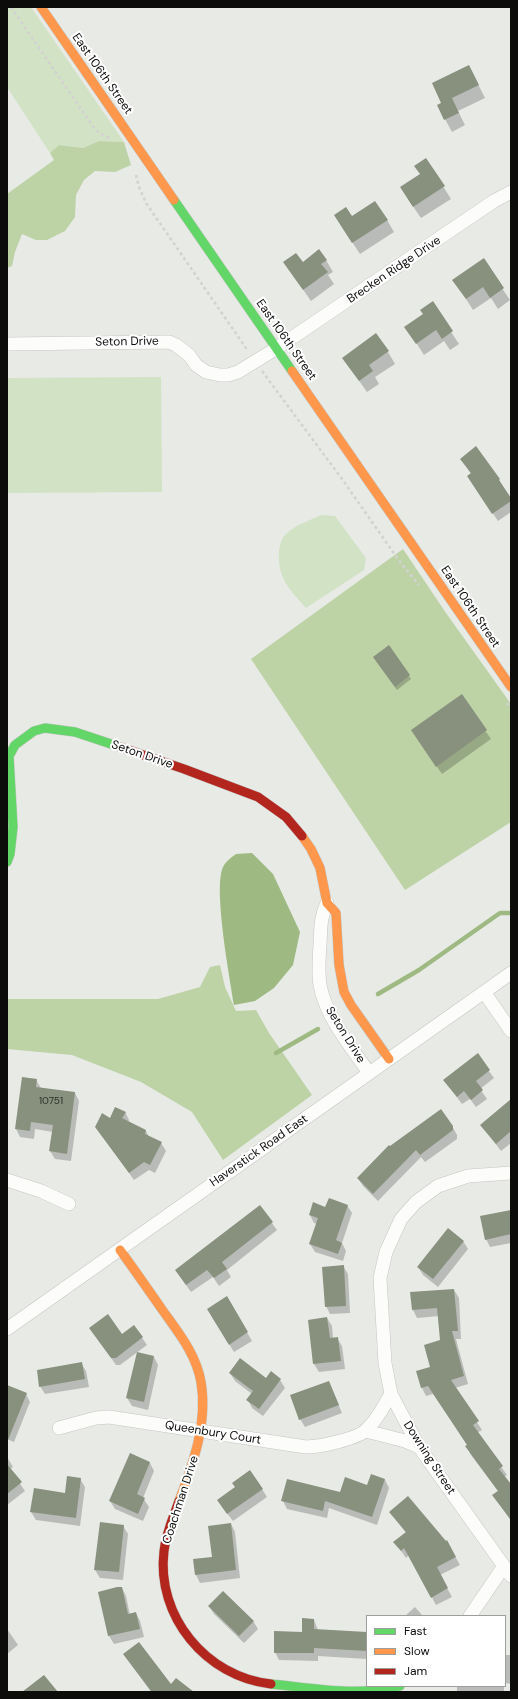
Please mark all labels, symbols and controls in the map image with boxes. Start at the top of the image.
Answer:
street label: East 106th Street [69,31,135,117]
street label: Brecken Ridge Drive [344,233,444,307]
street label: East 106th Street [253,297,319,383]
street label: Seton Drive [95,334,159,350]
street label: East 106th Street [437,563,503,651]
street label: Seton Drive [110,738,174,772]
street label: Seton Drive [322,1004,368,1066]
house number: 10751 [39,1095,63,1107]
street label: Haverstick Road East [207,1112,311,1190]
street label: Queenbury Court [164,1418,262,1448]
street label: Downing Street [400,1418,458,1498]
street label: Coachman Drive [160,1454,202,1546]
legend [366,1615,506,1687]
text: Fast [404,1623,427,1639]
text: Slow [404,1643,430,1659]
text: Jam [404,1663,427,1679]

